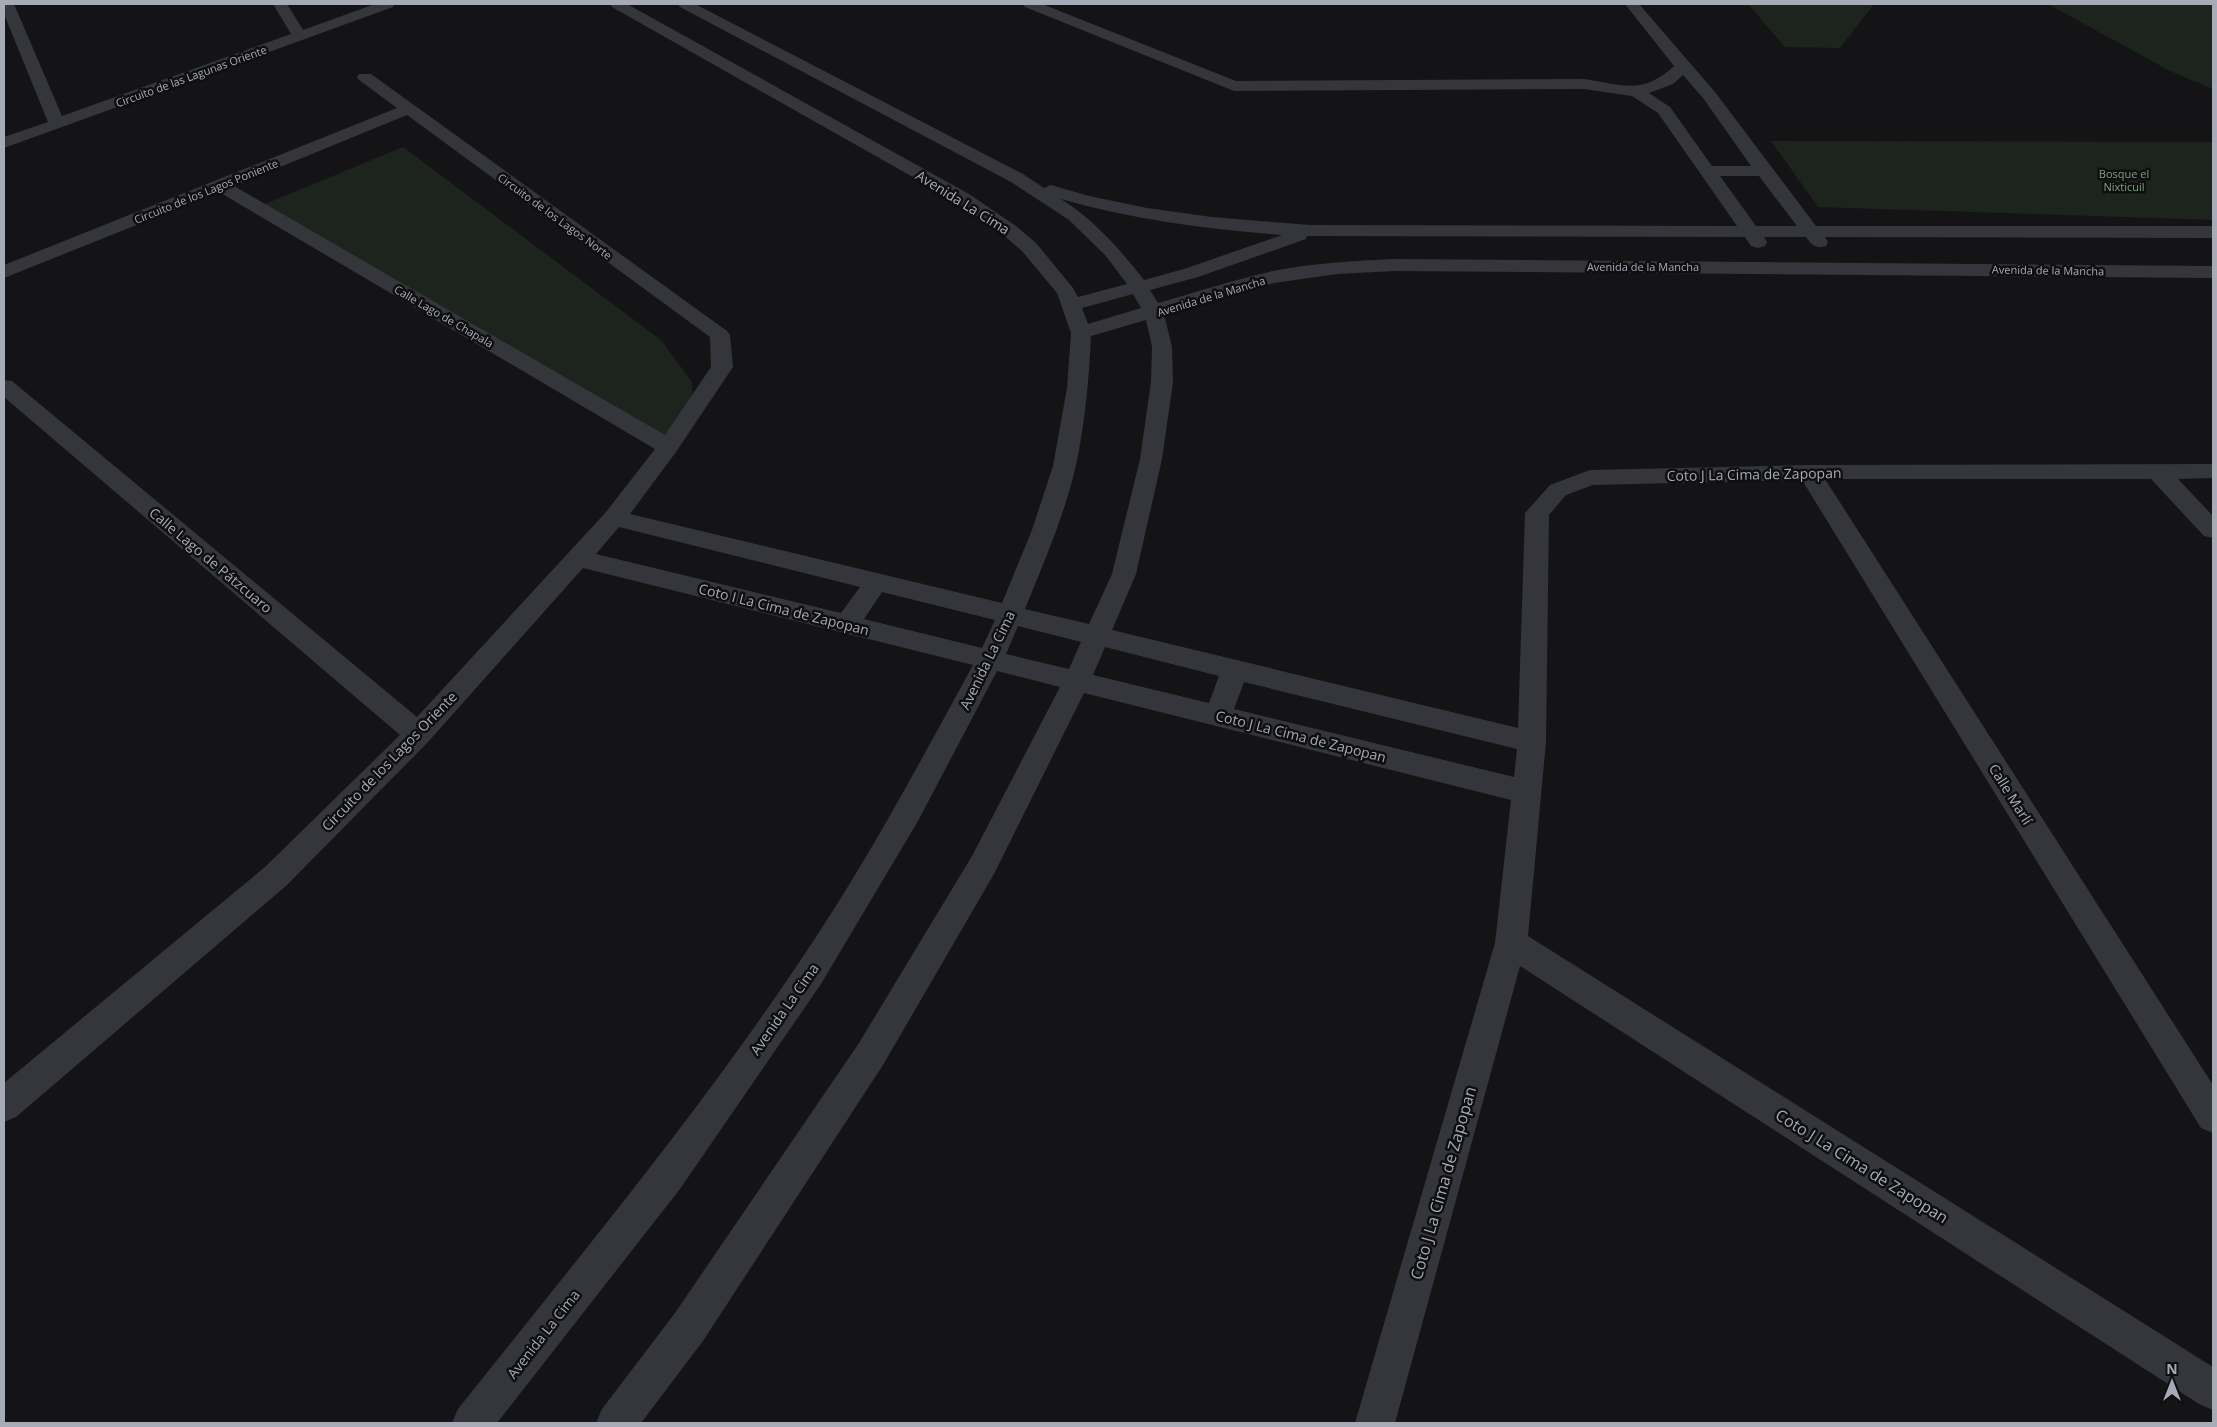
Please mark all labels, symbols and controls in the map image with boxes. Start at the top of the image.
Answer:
street label: Circuito de las Lagunas Oriente [113,42,269,110]
street label: Circuito de los Lagos Poniente [132,155,280,227]
street label: Avenida La Cima [912,165,1014,239]
park label: Bosque el Nixticuil [2099,166,2149,194]
street label: Circuito de los Lagos Norte [495,169,615,263]
street label: Avenida de la Mancha [1587,259,1699,274]
street label: Avenida de la Mancha [1992,262,2104,278]
street label: Avenida de la Mancha [1155,272,1267,320]
street label: Calle Lago de Chapala [392,281,496,351]
street label: Coto J La Cima de Zapopan [1666,463,1842,485]
street label: Calle Lago de Pátzcuaro [146,503,276,617]
street label: Coto I La Cima de Zapopan [697,579,871,639]
street label: Avenida La Cima [955,607,1019,713]
street label: Circuito de los Lagos Oriente [317,687,461,835]
street label: Coto J La Cima de Zapopan [1214,706,1388,766]
street label: Calle Marlí [1985,760,2037,828]
street label: Avenida La Cima [745,959,823,1059]
street label: Coto J La Cima de Zapopan [1405,1084,1481,1282]
street label: Coto J La Cima de Zapopan [1771,1104,1953,1228]
street label: Avenida La Cima [502,1286,584,1382]
north arrow [2147,1357,2197,1407]
text: N [2166,1359,2178,1378]

